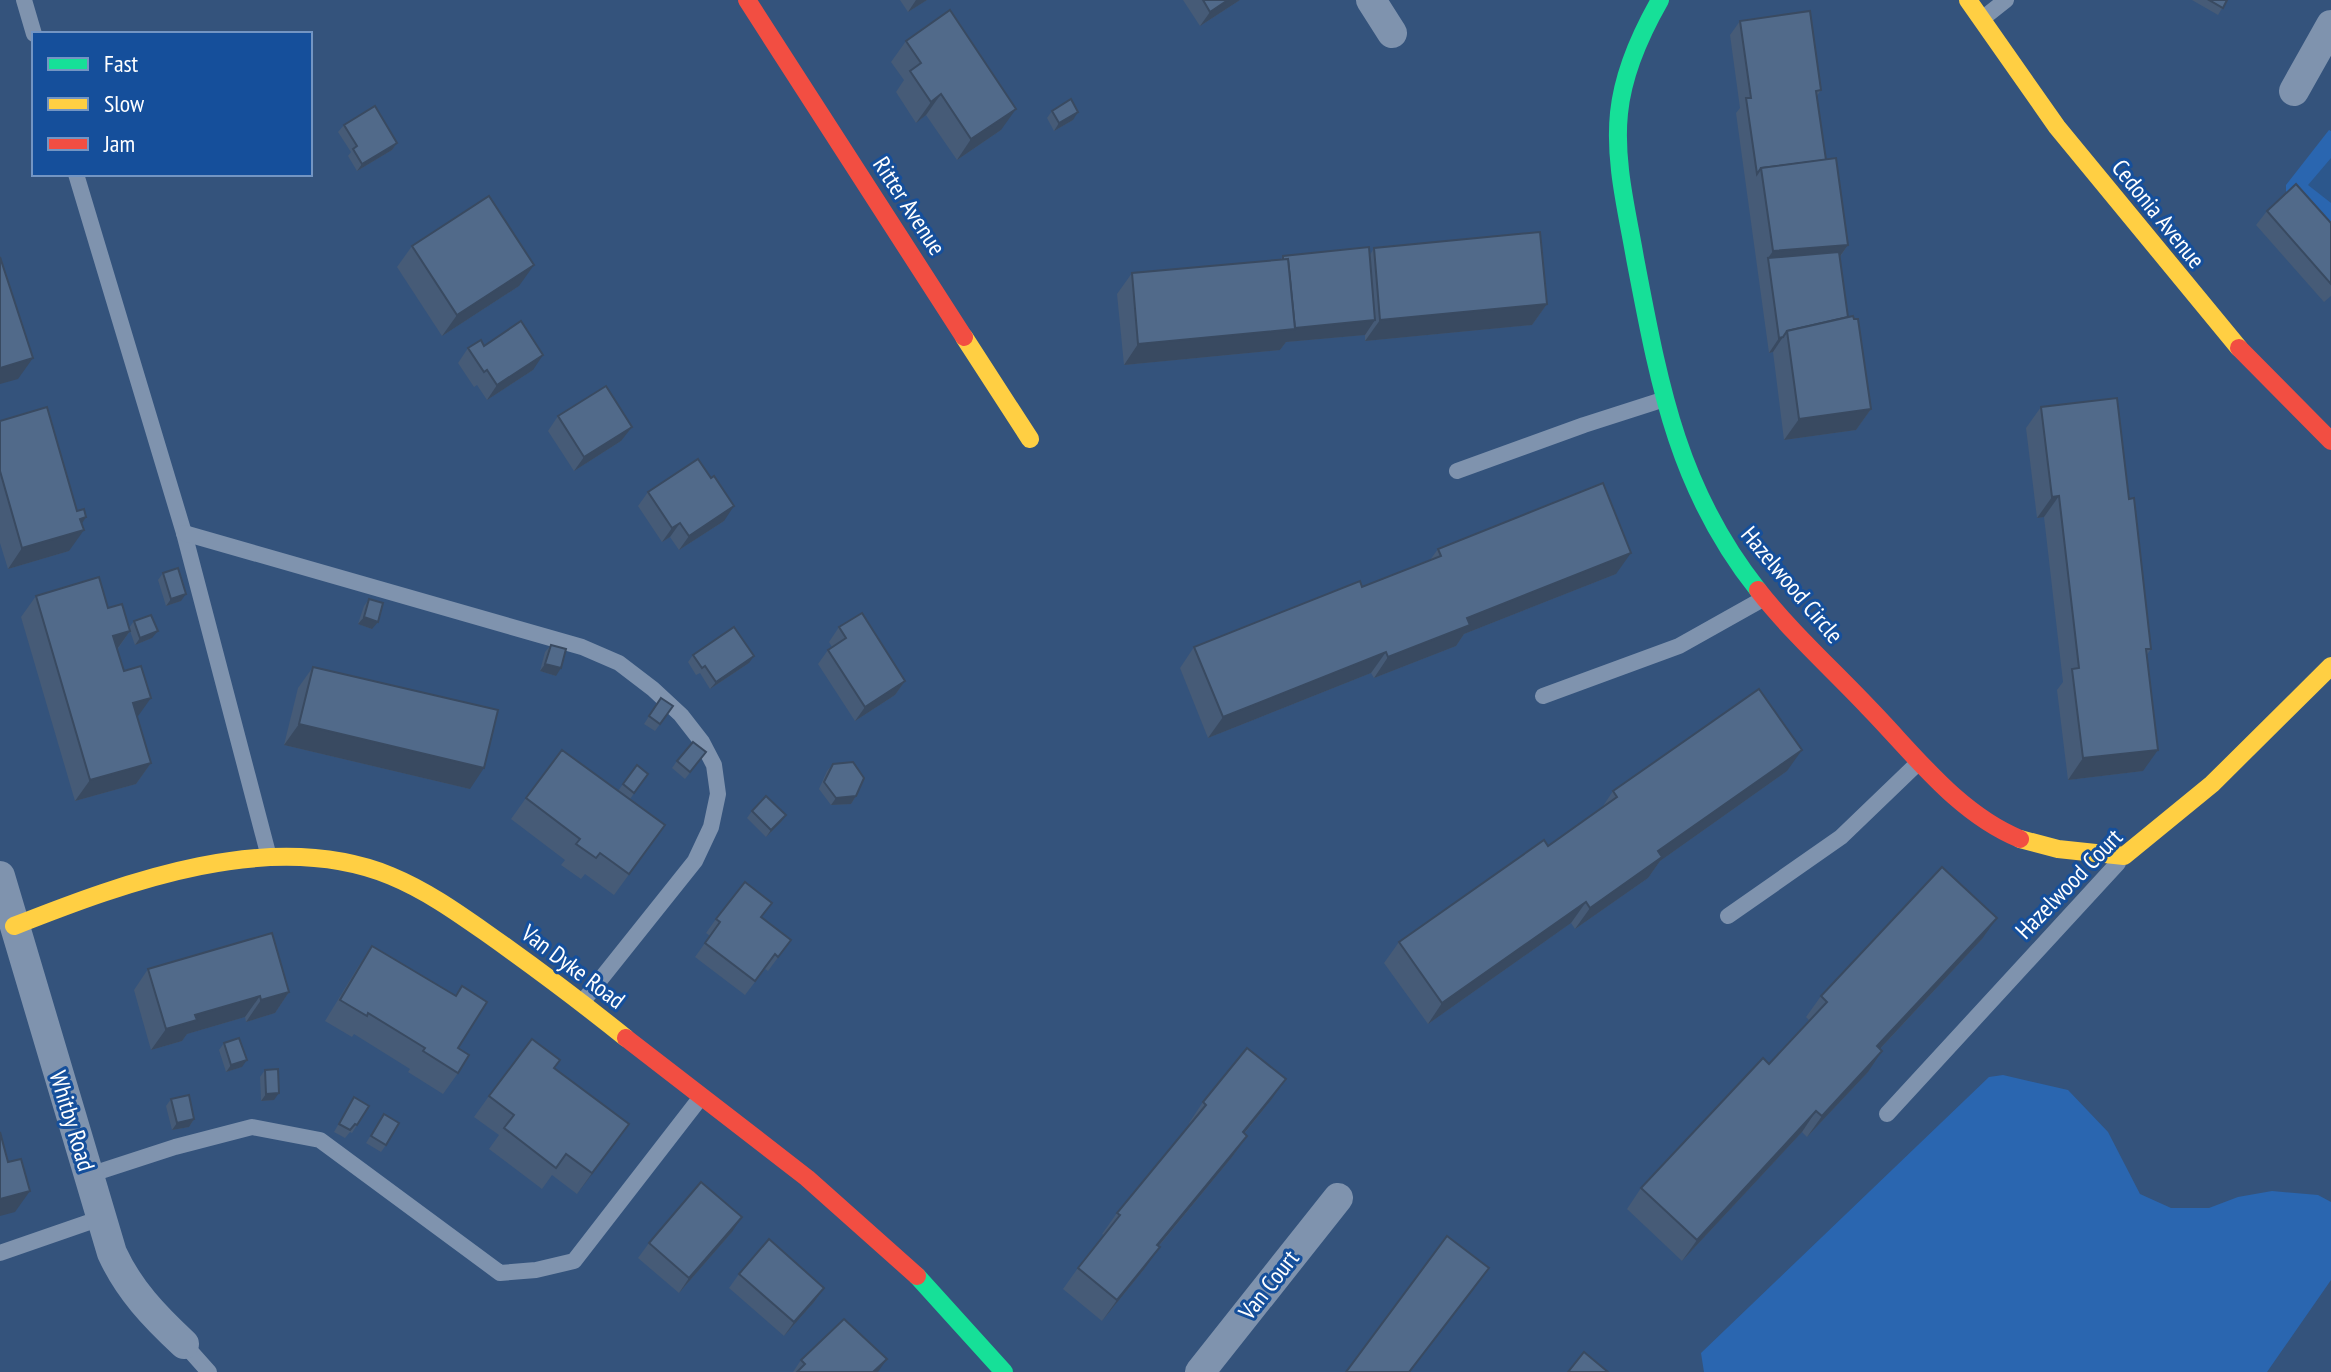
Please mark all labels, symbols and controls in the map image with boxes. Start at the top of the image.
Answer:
legend [32,32,312,176]
text: Fast [104,48,139,79]
text: Slow [104,88,145,119]
text: Jam [103,128,135,159]
street label: Ritter Avenue [866,151,953,261]
street label: Cedonia Avenue [2105,153,2212,275]
street label: Hazelwood Circle [1734,520,1850,650]
street label: Hazelwood Court [2008,822,2129,945]
street label: Van Dyke Road [515,917,631,1016]
street label: Whitby Road [43,1067,102,1175]
street label: Van Court [1231,1243,1306,1327]

